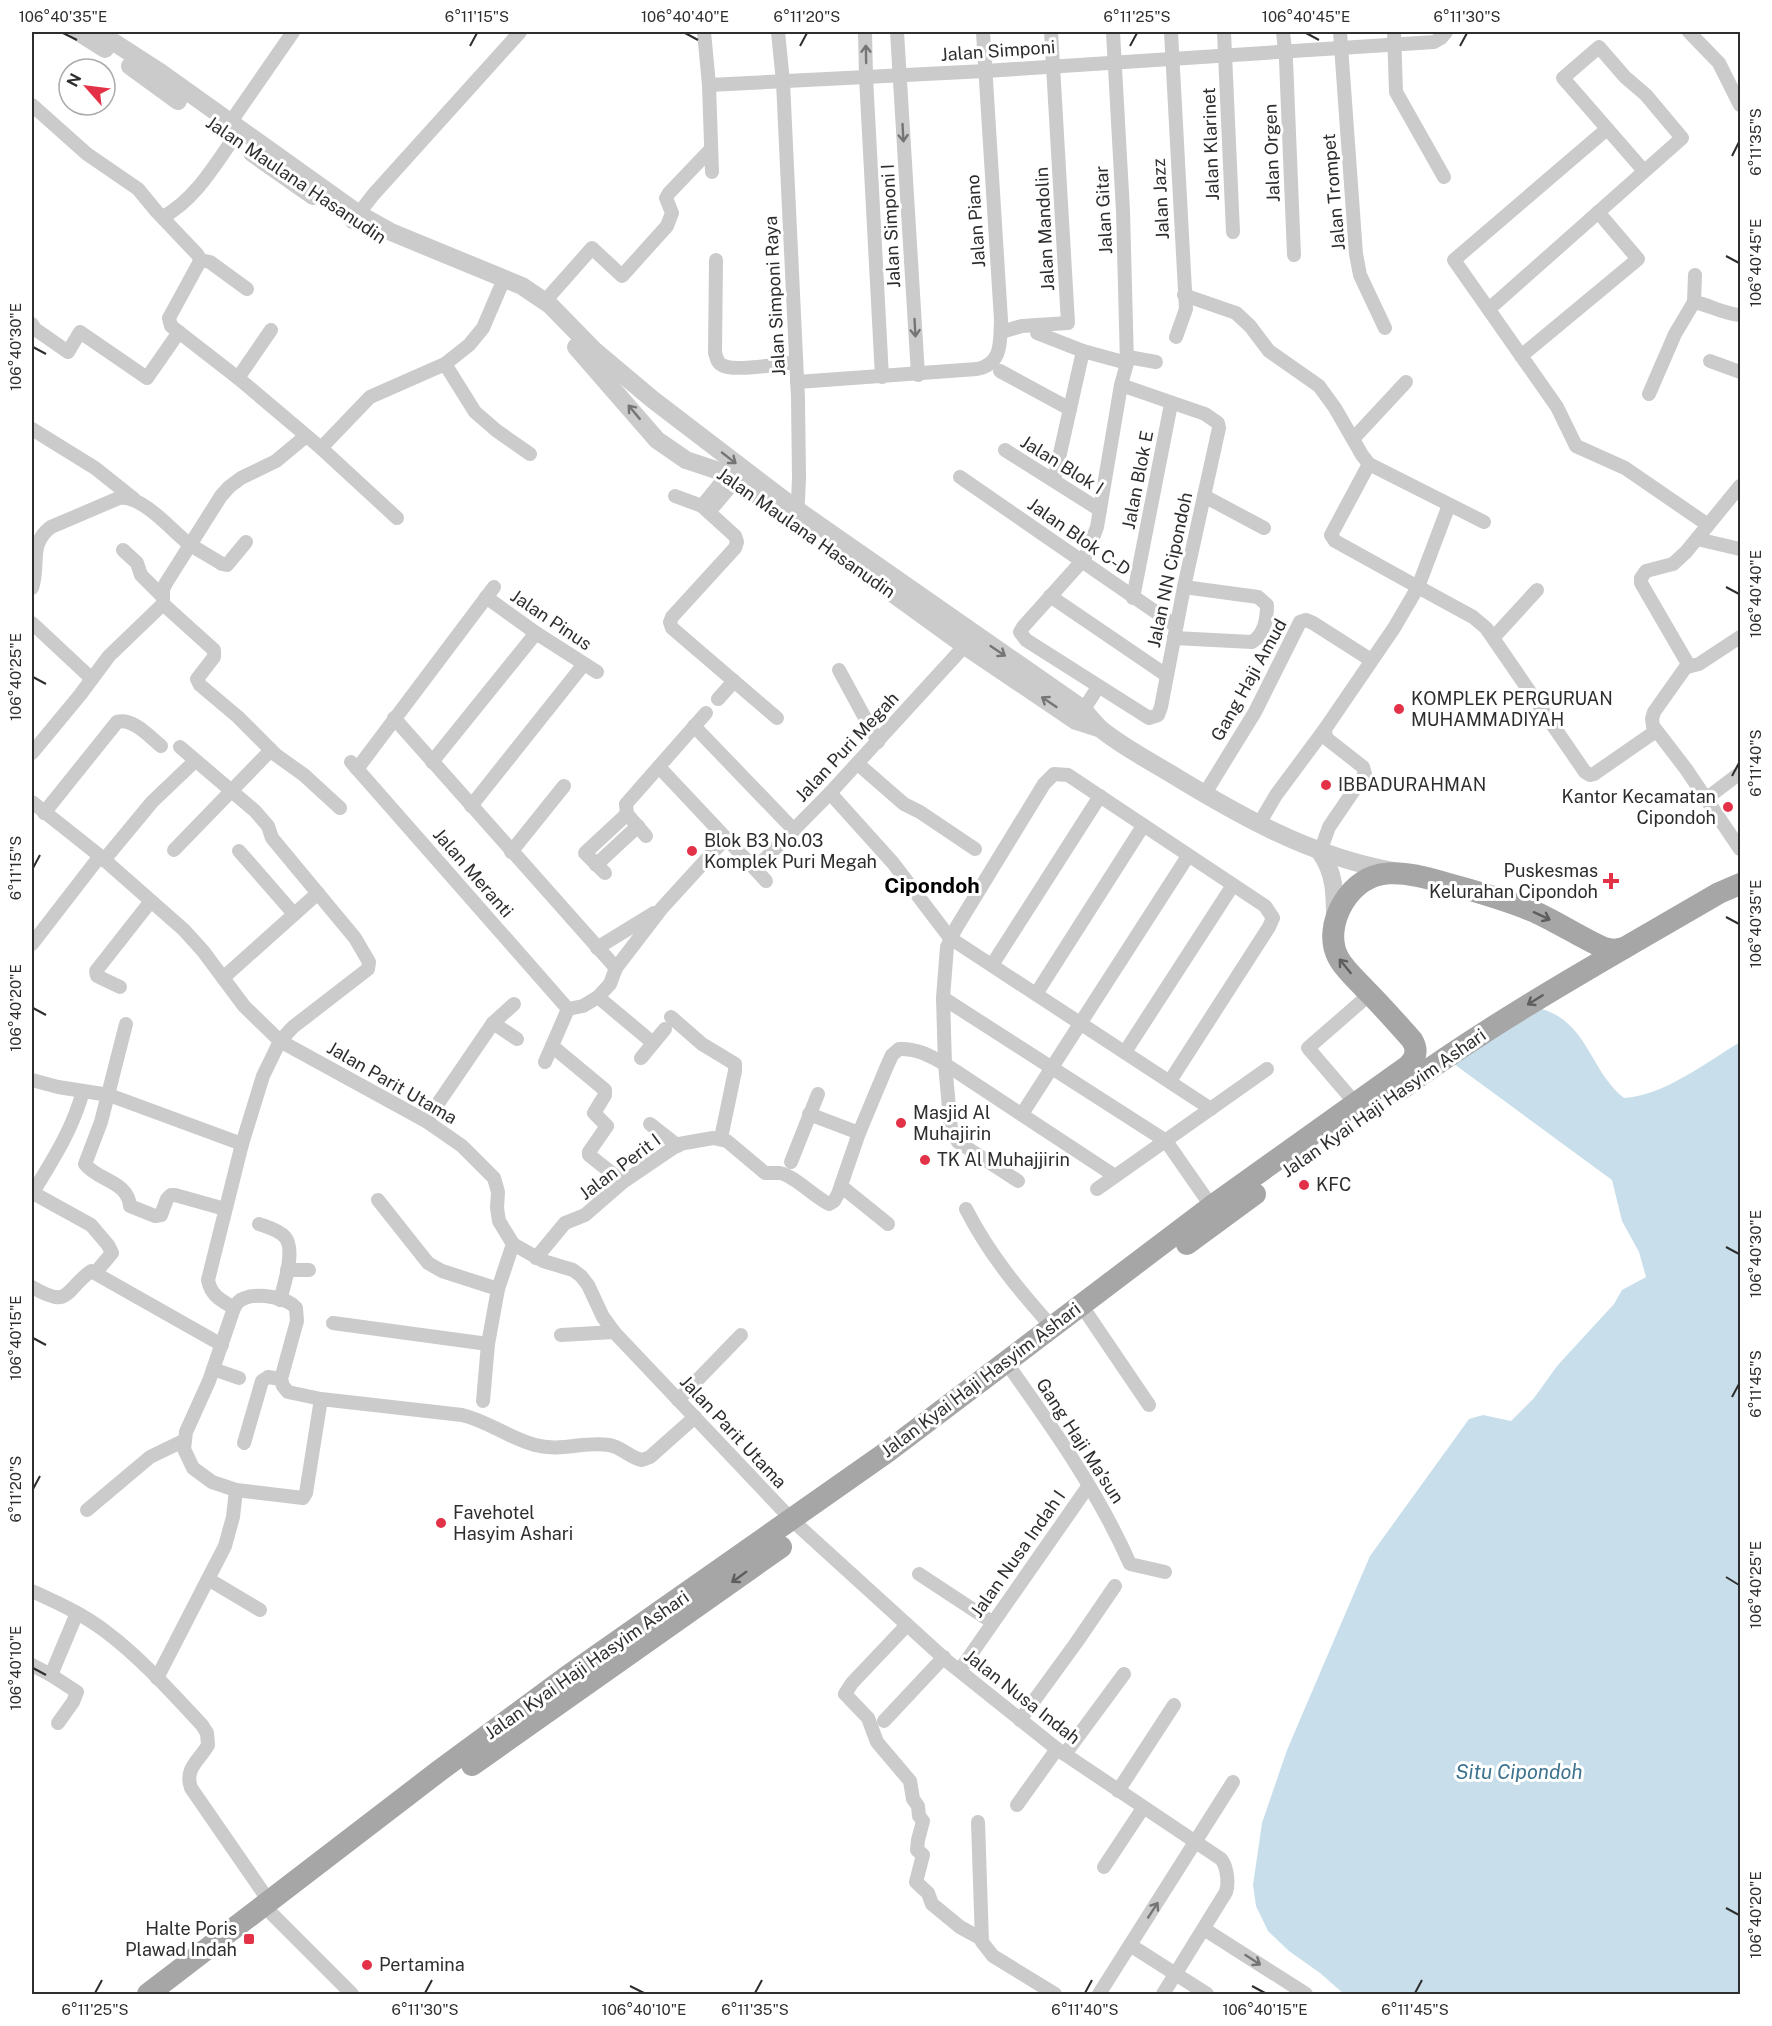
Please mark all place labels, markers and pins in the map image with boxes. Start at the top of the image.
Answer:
place label: KOMPLEK PERGURUAN MUHAMMADIYAH [1411,688,1613,730]
marker: KOMPLEK PERGURUAN MUHAMMADIYAH [1392,702,1406,716]
place label: IBBADURAHMAN [1338,774,1486,795]
marker: IBBADURAHMAN [1319,778,1333,792]
place label: Kantor Kecamatan Cipondoh [1562,786,1716,828]
marker: Kantor Kecamatan Cipondoh [1721,800,1735,814]
place label: Blok B3 No.03 Komplek Puri Megah [704,830,877,872]
marker: Blok B3 No.03 Komplek Puri Megah [685,844,699,858]
place label: Puskesmas Kelurahan Cipondoh [1429,860,1598,902]
marker: Puskesmas Kelurahan Cipondoh [1602,872,1620,890]
place label: Masjid Al Muhajirin [913,1102,991,1144]
marker: Masjid Al Muhajirin [894,1116,908,1130]
place label: TK Al Muhajjirin [937,1149,1070,1170]
marker: TK Al Muhajjirin [918,1153,932,1167]
place label: KFC [1316,1174,1351,1195]
marker: KFC [1297,1178,1311,1192]
place label: Favehotel Hasyim Ashari [453,1502,573,1544]
marker: Favehotel Hasyim Ashari [434,1516,448,1530]
place label: Halte Poris Plawad Indah [125,1918,237,1960]
marker: Halte Poris Plawad Indah [242,1932,256,1946]
place label: Pertamina [379,1954,465,1975]
marker: Pertamina [360,1958,374,1972]

